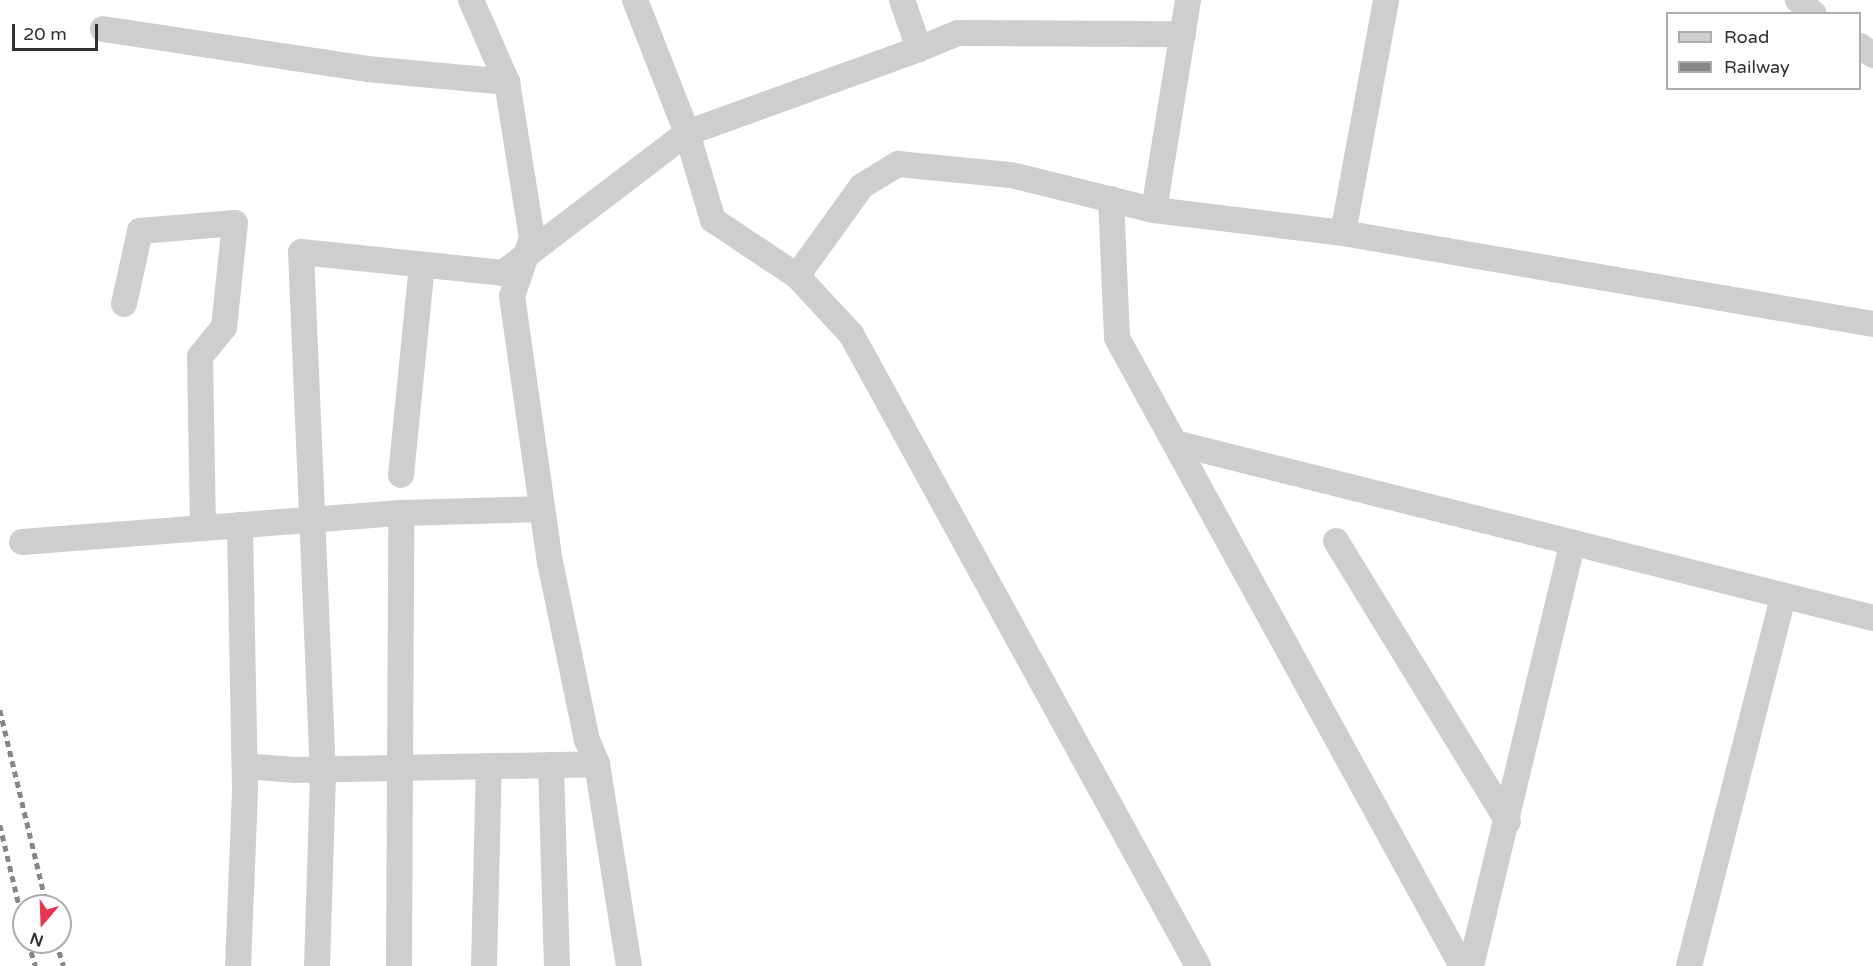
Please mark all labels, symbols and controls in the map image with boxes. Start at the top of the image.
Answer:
scale bar [15,12,100,50]
legend [1666,12,1861,90]
text: 20 m [23,23,67,45]
text: Road [1724,26,1769,48]
text: Railway [1724,56,1790,78]
north arrow [12,894,72,954]
text: N [27,928,46,951]

